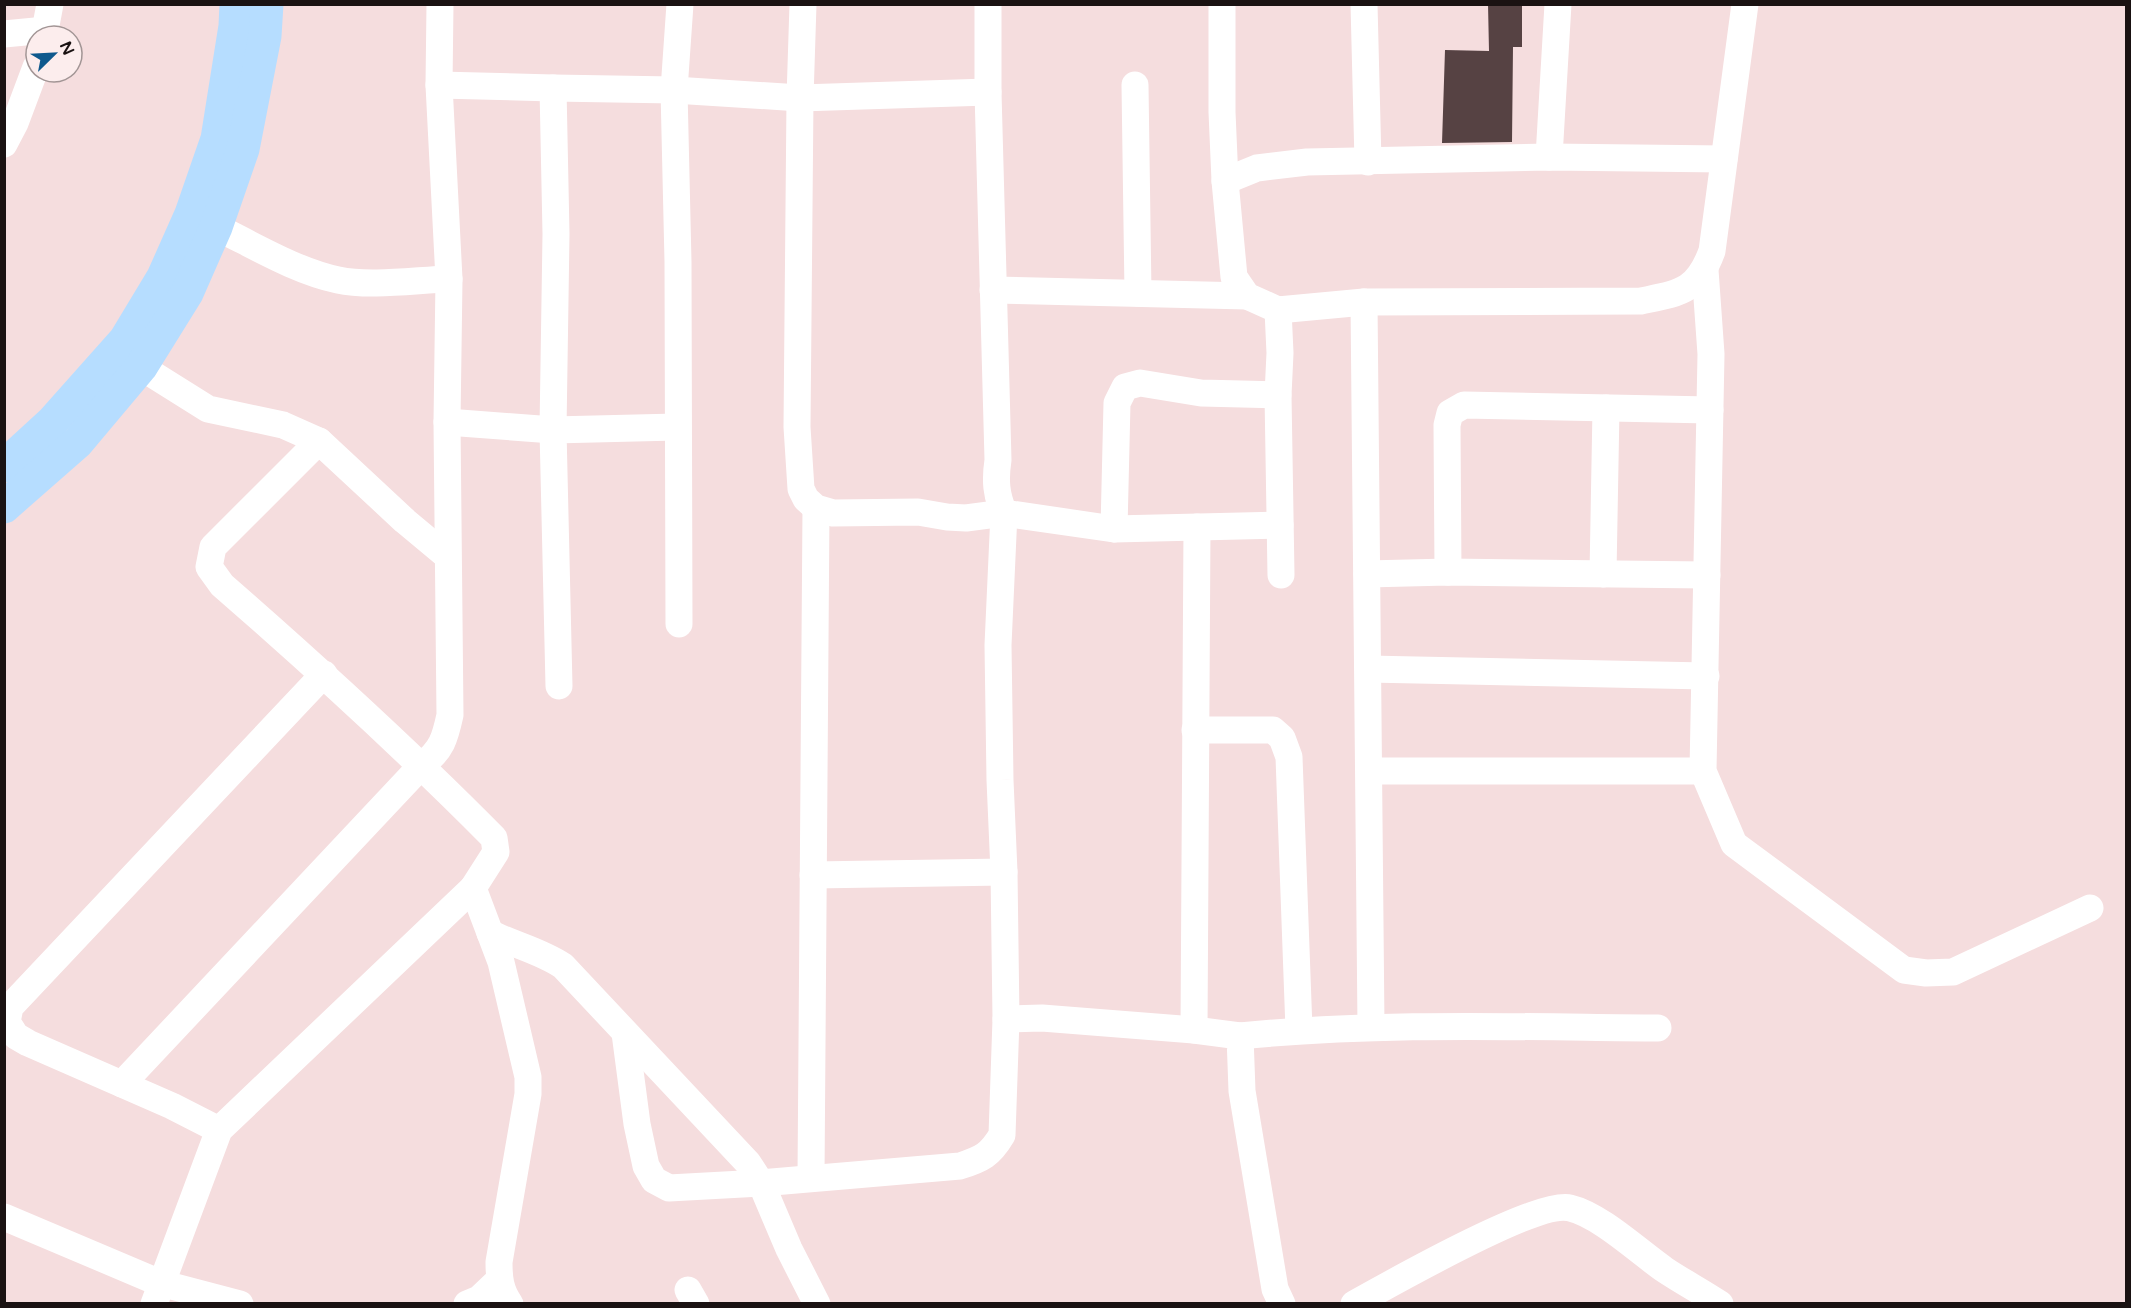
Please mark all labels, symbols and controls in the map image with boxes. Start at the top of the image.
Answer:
north arrow [24,24,84,84]
text: N [55,38,79,58]

